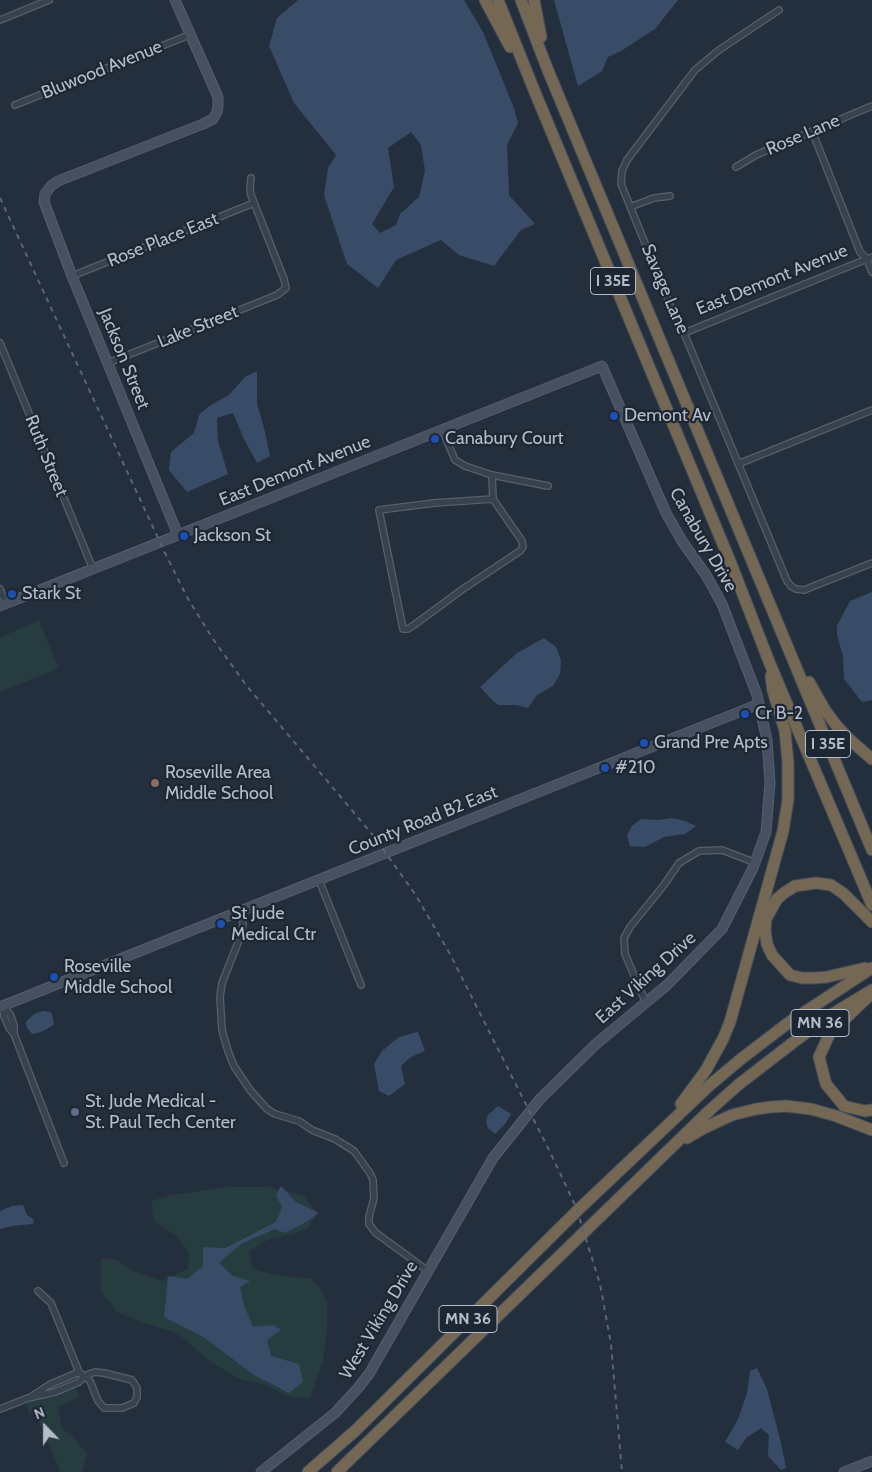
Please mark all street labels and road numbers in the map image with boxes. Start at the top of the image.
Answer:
street label: Bluwood Avenue [39,36,165,104]
street label: Rose Lane [763,110,843,160]
street label: Rose Place East [104,208,222,272]
street label: East Demont Avenue [693,240,851,320]
street label: Savage Lane [636,241,694,337]
road number: I 35E [590,268,636,294]
street label: Lake Street [155,301,241,353]
street label: Jackson Street [94,305,154,413]
street label: Ruth Street [20,412,72,500]
street label: East Demont Avenue [216,431,374,511]
street label: Canabury Drive [664,484,742,596]
road number: I 35E [806,731,850,758]
street label: County Road B2 East [345,781,501,861]
street label: East Viking Drive [592,927,700,1029]
road number: MN 36 [791,1010,849,1036]
street label: West Viking Drive [335,1257,423,1383]
road number: MN 36 [439,1306,497,1332]

